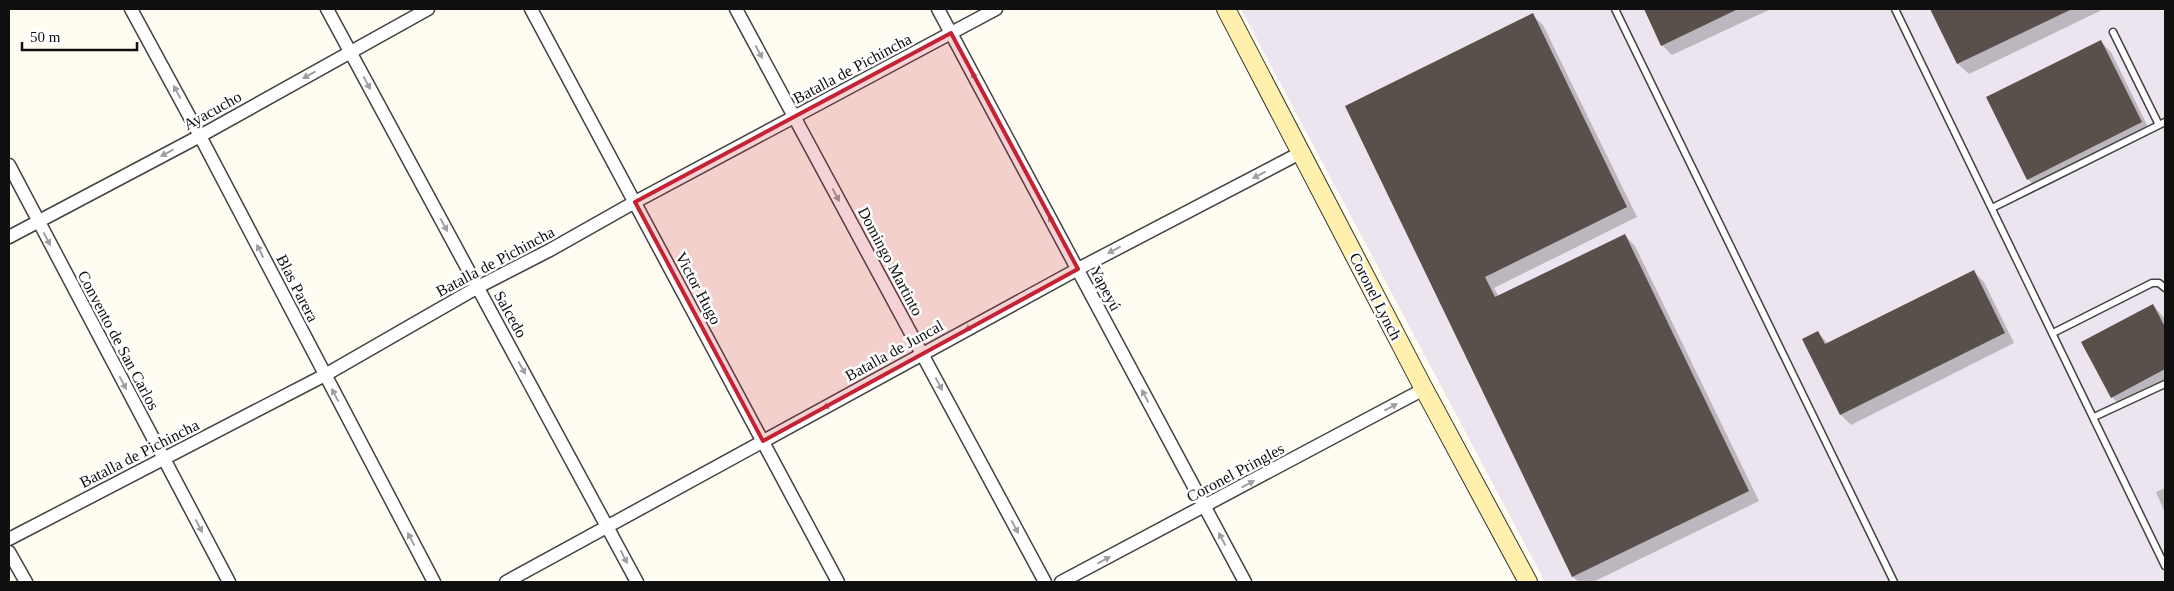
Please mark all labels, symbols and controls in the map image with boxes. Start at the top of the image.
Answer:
scale bar [22,20,138,52]
text: 50 m [30,29,61,45]
street label: Batalla de Pichincha [790,30,914,107]
one-way arrow [755,44,763,59]
one-way arrow [302,70,316,79]
one-way arrow [971,72,980,85]
one-way arrow [363,75,371,90]
one-way arrow [172,85,181,99]
street label: Ayacucho [180,88,245,134]
one-way arrow [160,149,174,158]
one-way arrow [1252,171,1266,179]
one-way arrow [832,187,840,202]
street label: Domingo Martinto [854,204,926,319]
one-way arrow [1048,214,1056,229]
one-way arrow [440,218,448,233]
street label: Batalla de Pichincha [433,223,557,300]
one-way arrow [43,232,52,246]
one-way arrow [256,244,264,258]
one-way arrow [1107,246,1122,254]
street label: Victor Hugo [672,249,725,328]
street label: Coronel Lynch [1345,250,1405,343]
street label: Blas Parera [273,252,322,325]
street label: Yapeyú [1086,263,1124,314]
street label: Convento de San Carlos [75,268,162,413]
street label: Salcedo [491,288,530,341]
street label: Batalla de Juncal [842,316,947,384]
one-way arrow [965,322,978,331]
one-way arrow [518,361,526,375]
one-way arrow [119,376,127,390]
one-way arrow [934,377,943,390]
one-way arrow [331,388,339,403]
one-way arrow [1141,389,1149,403]
one-way arrow [822,400,836,409]
one-way arrow [1384,402,1398,411]
street label: Batalla de Pichincha [77,416,202,491]
street label: Coronel Pringles [1184,440,1287,506]
one-way arrow [1241,480,1255,488]
one-way arrow [195,519,203,534]
one-way arrow [1011,520,1019,534]
one-way arrow [407,532,415,546]
one-way arrow [1218,532,1226,547]
one-way arrow [620,550,628,564]
one-way arrow [1097,556,1111,564]

